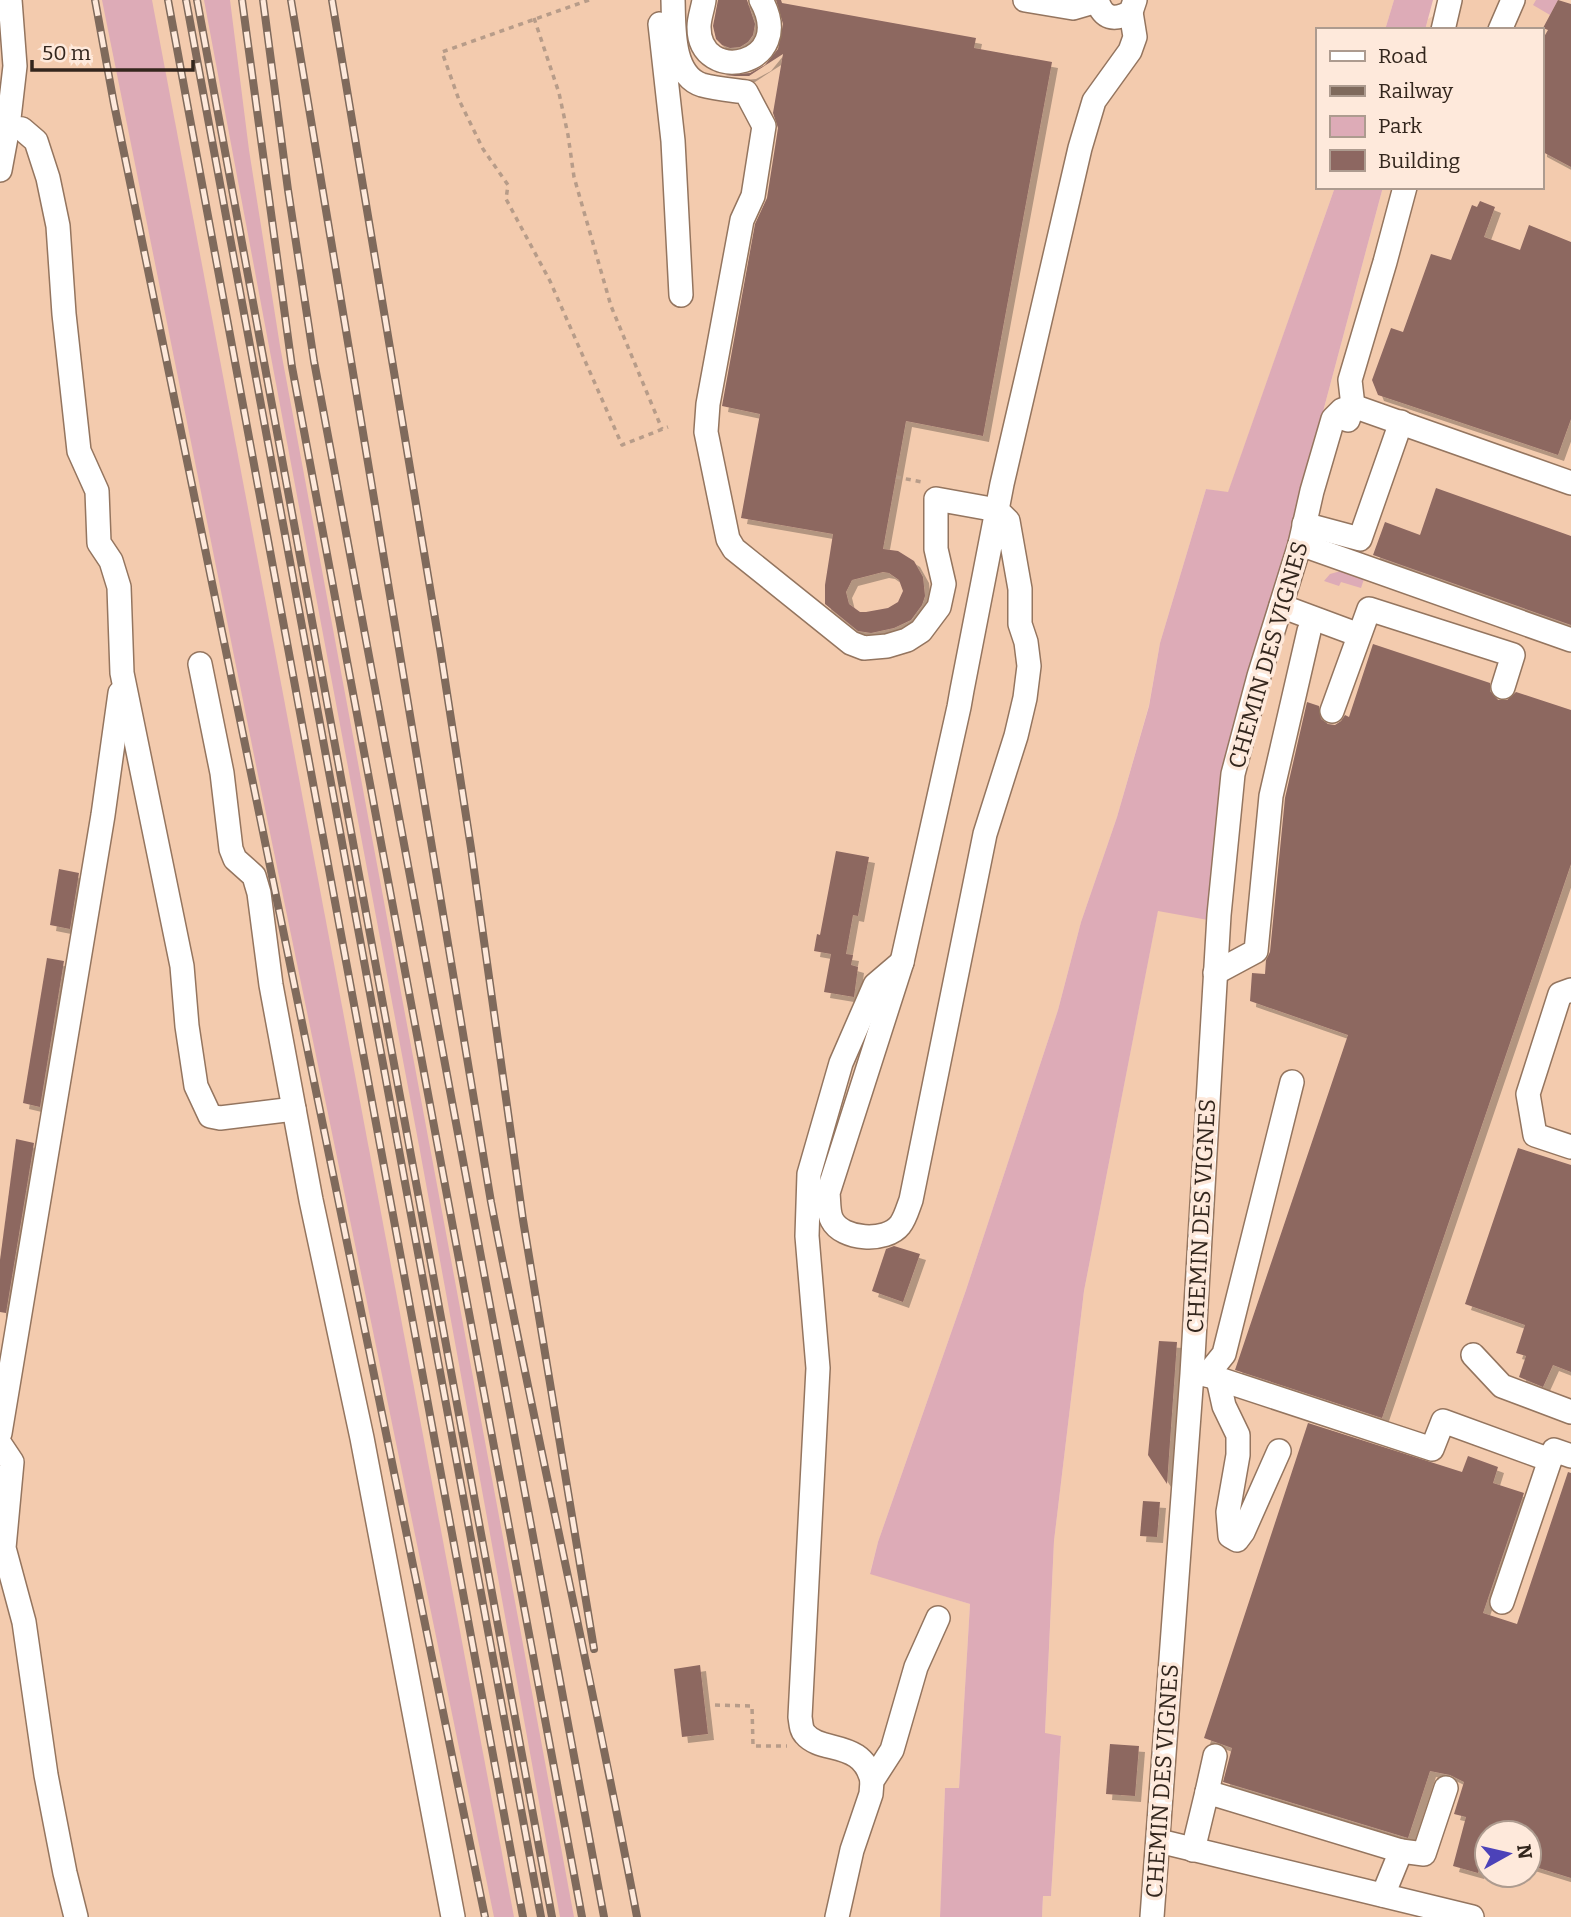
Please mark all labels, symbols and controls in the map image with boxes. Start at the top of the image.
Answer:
scale bar [32,28,192,72]
legend [1316,28,1543,189]
text: 50 m [42,40,91,66]
text: Road [1378,43,1427,69]
text: Railway [1378,78,1454,104]
text: Park [1378,113,1422,139]
text: Building [1378,148,1461,174]
street label: CHEMIN DES VIGNES [1222,538,1314,772]
street label: CHEMIN DES VIGNES [1181,1098,1221,1334]
street label: CHEMIN DES VIGNES [1140,1663,1184,1899]
north arrow [1473,1819,1543,1889]
text: N [1512,1843,1537,1861]

